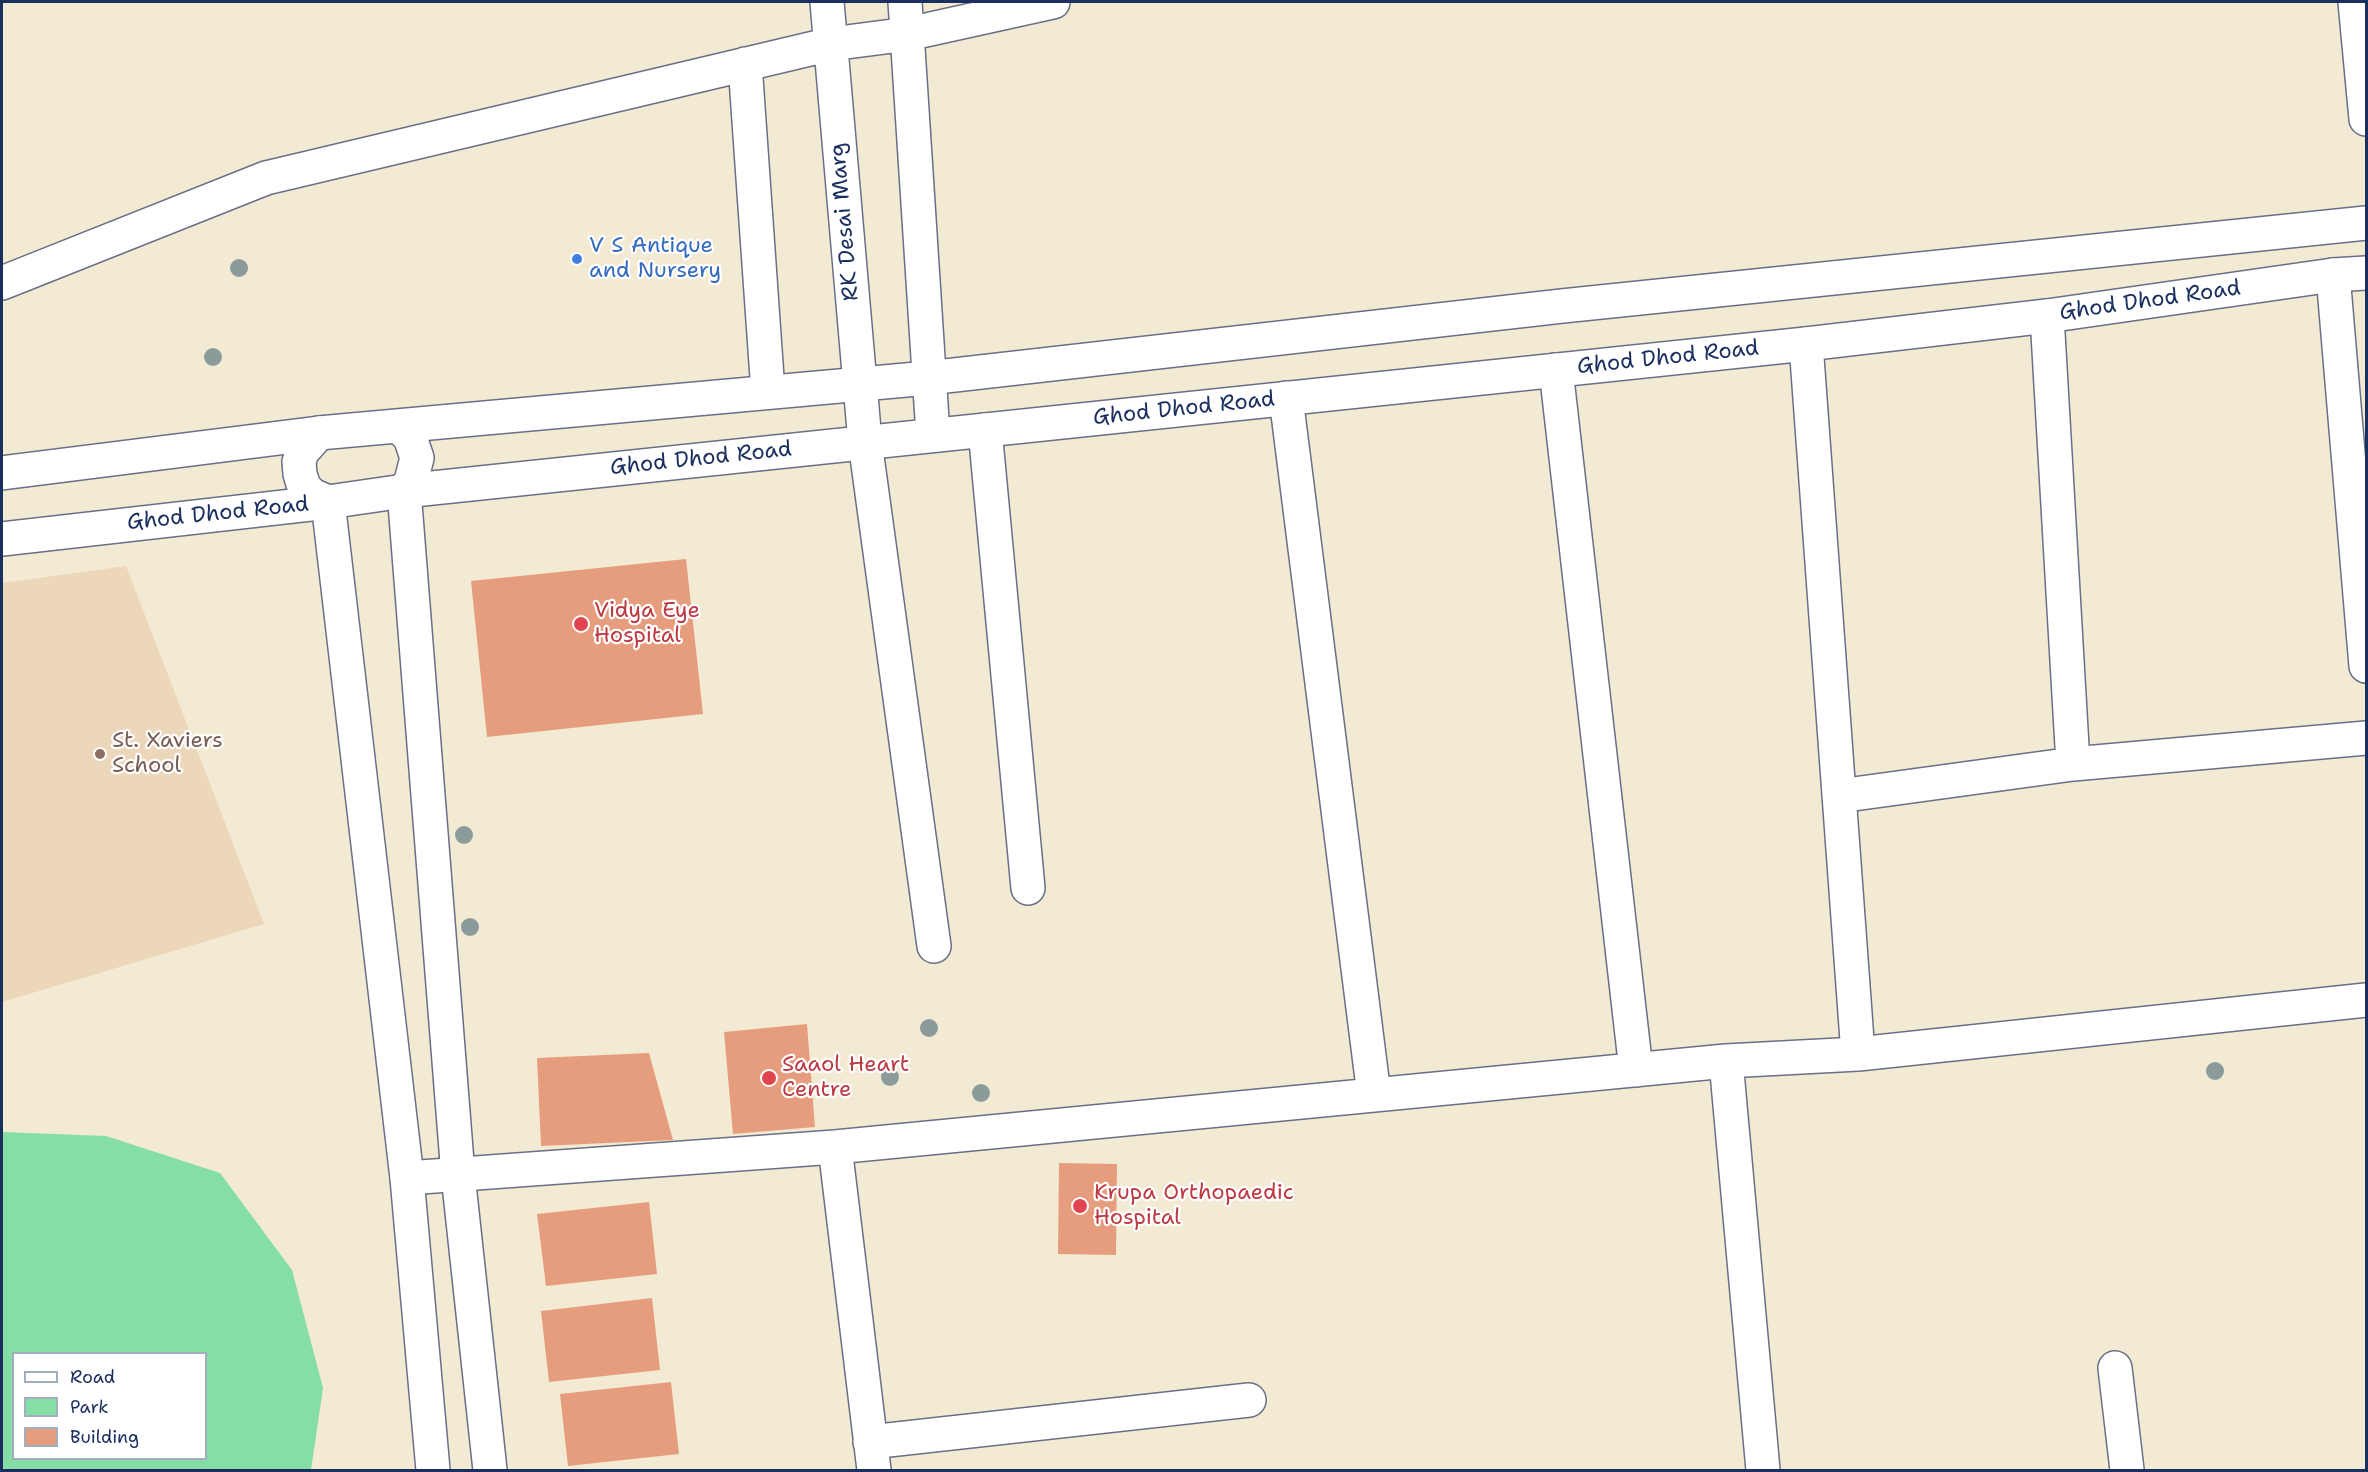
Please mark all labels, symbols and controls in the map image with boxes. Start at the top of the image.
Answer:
street label: RK Desai Marg [825,142,865,302]
place label: V S Antique and Nursery [589,233,721,284]
marker: V S Antique and Nursery [570,252,584,266]
street label: Ghod Dhod Road [2058,275,2242,327]
street label: Ghod Dhod Road [1576,335,1760,381]
street label: Ghod Dhod Road [1092,386,1276,432]
street label: Ghod Dhod Road [609,436,793,482]
street label: Ghod Dhod Road [126,491,310,537]
place label: Vidya Eye Hospital [594,598,700,650]
marker: Vidya Eye Hospital [572,615,590,633]
place label: St. Xaviers School [112,728,223,780]
marker: St. Xaviers School [93,747,107,761]
place label: Saaol Heart Centre [782,1052,909,1104]
marker: Saaol Heart Centre [760,1069,778,1087]
place label: Krupa Orthopaedic Hospital [1094,1180,1294,1232]
marker: Krupa Orthopaedic Hospital [1071,1197,1089,1215]
legend [12,1352,207,1460]
text: Road [70,1365,115,1389]
text: Park [70,1395,109,1419]
text: Building [70,1425,139,1449]

